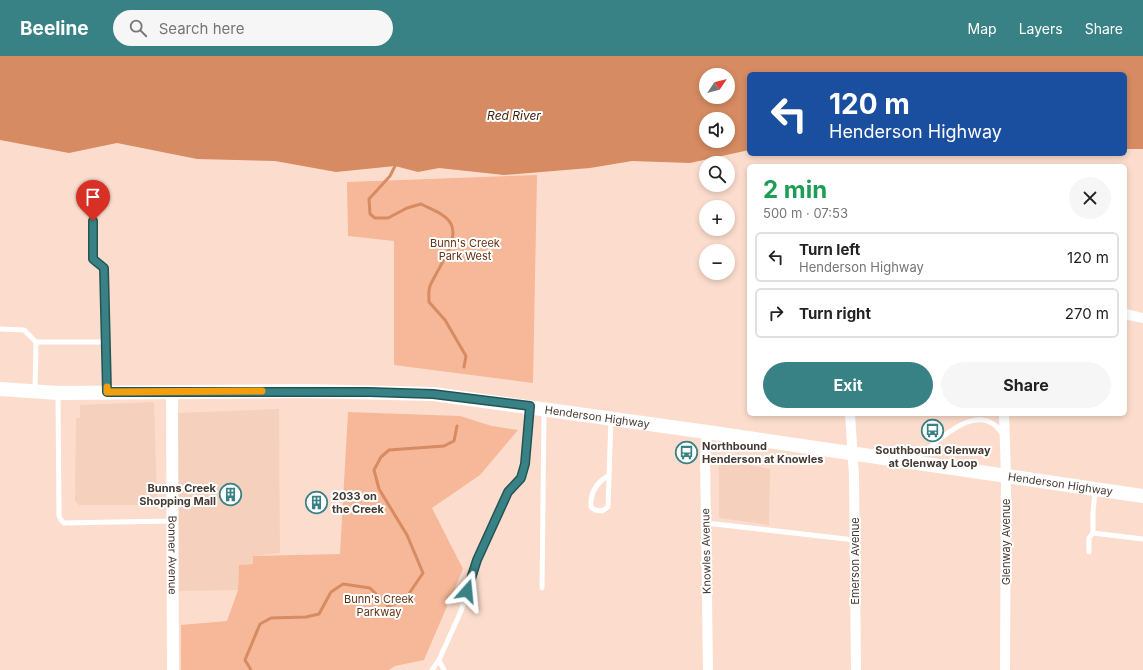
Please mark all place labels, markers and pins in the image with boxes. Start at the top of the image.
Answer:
pin [76,180,110,221]
bus stop icon: Southbound Glenway at Glenway Loop [920,417,946,443]
bus stop icon: Northbound Henderson at Knowles [674,439,700,465]
place label: Northbound Henderson at Knowles [702,439,823,466]
place label: Southbound Glenway at Glenway Loop [875,443,991,470]
place label: Bunns Creek Shopping Mall [139,481,217,508]
building icon: Bunns Creek Shopping Mall [218,481,244,507]
building icon: 2033 on the Creek [303,489,329,515]
place label: 2033 on the Creek [332,489,385,516]

